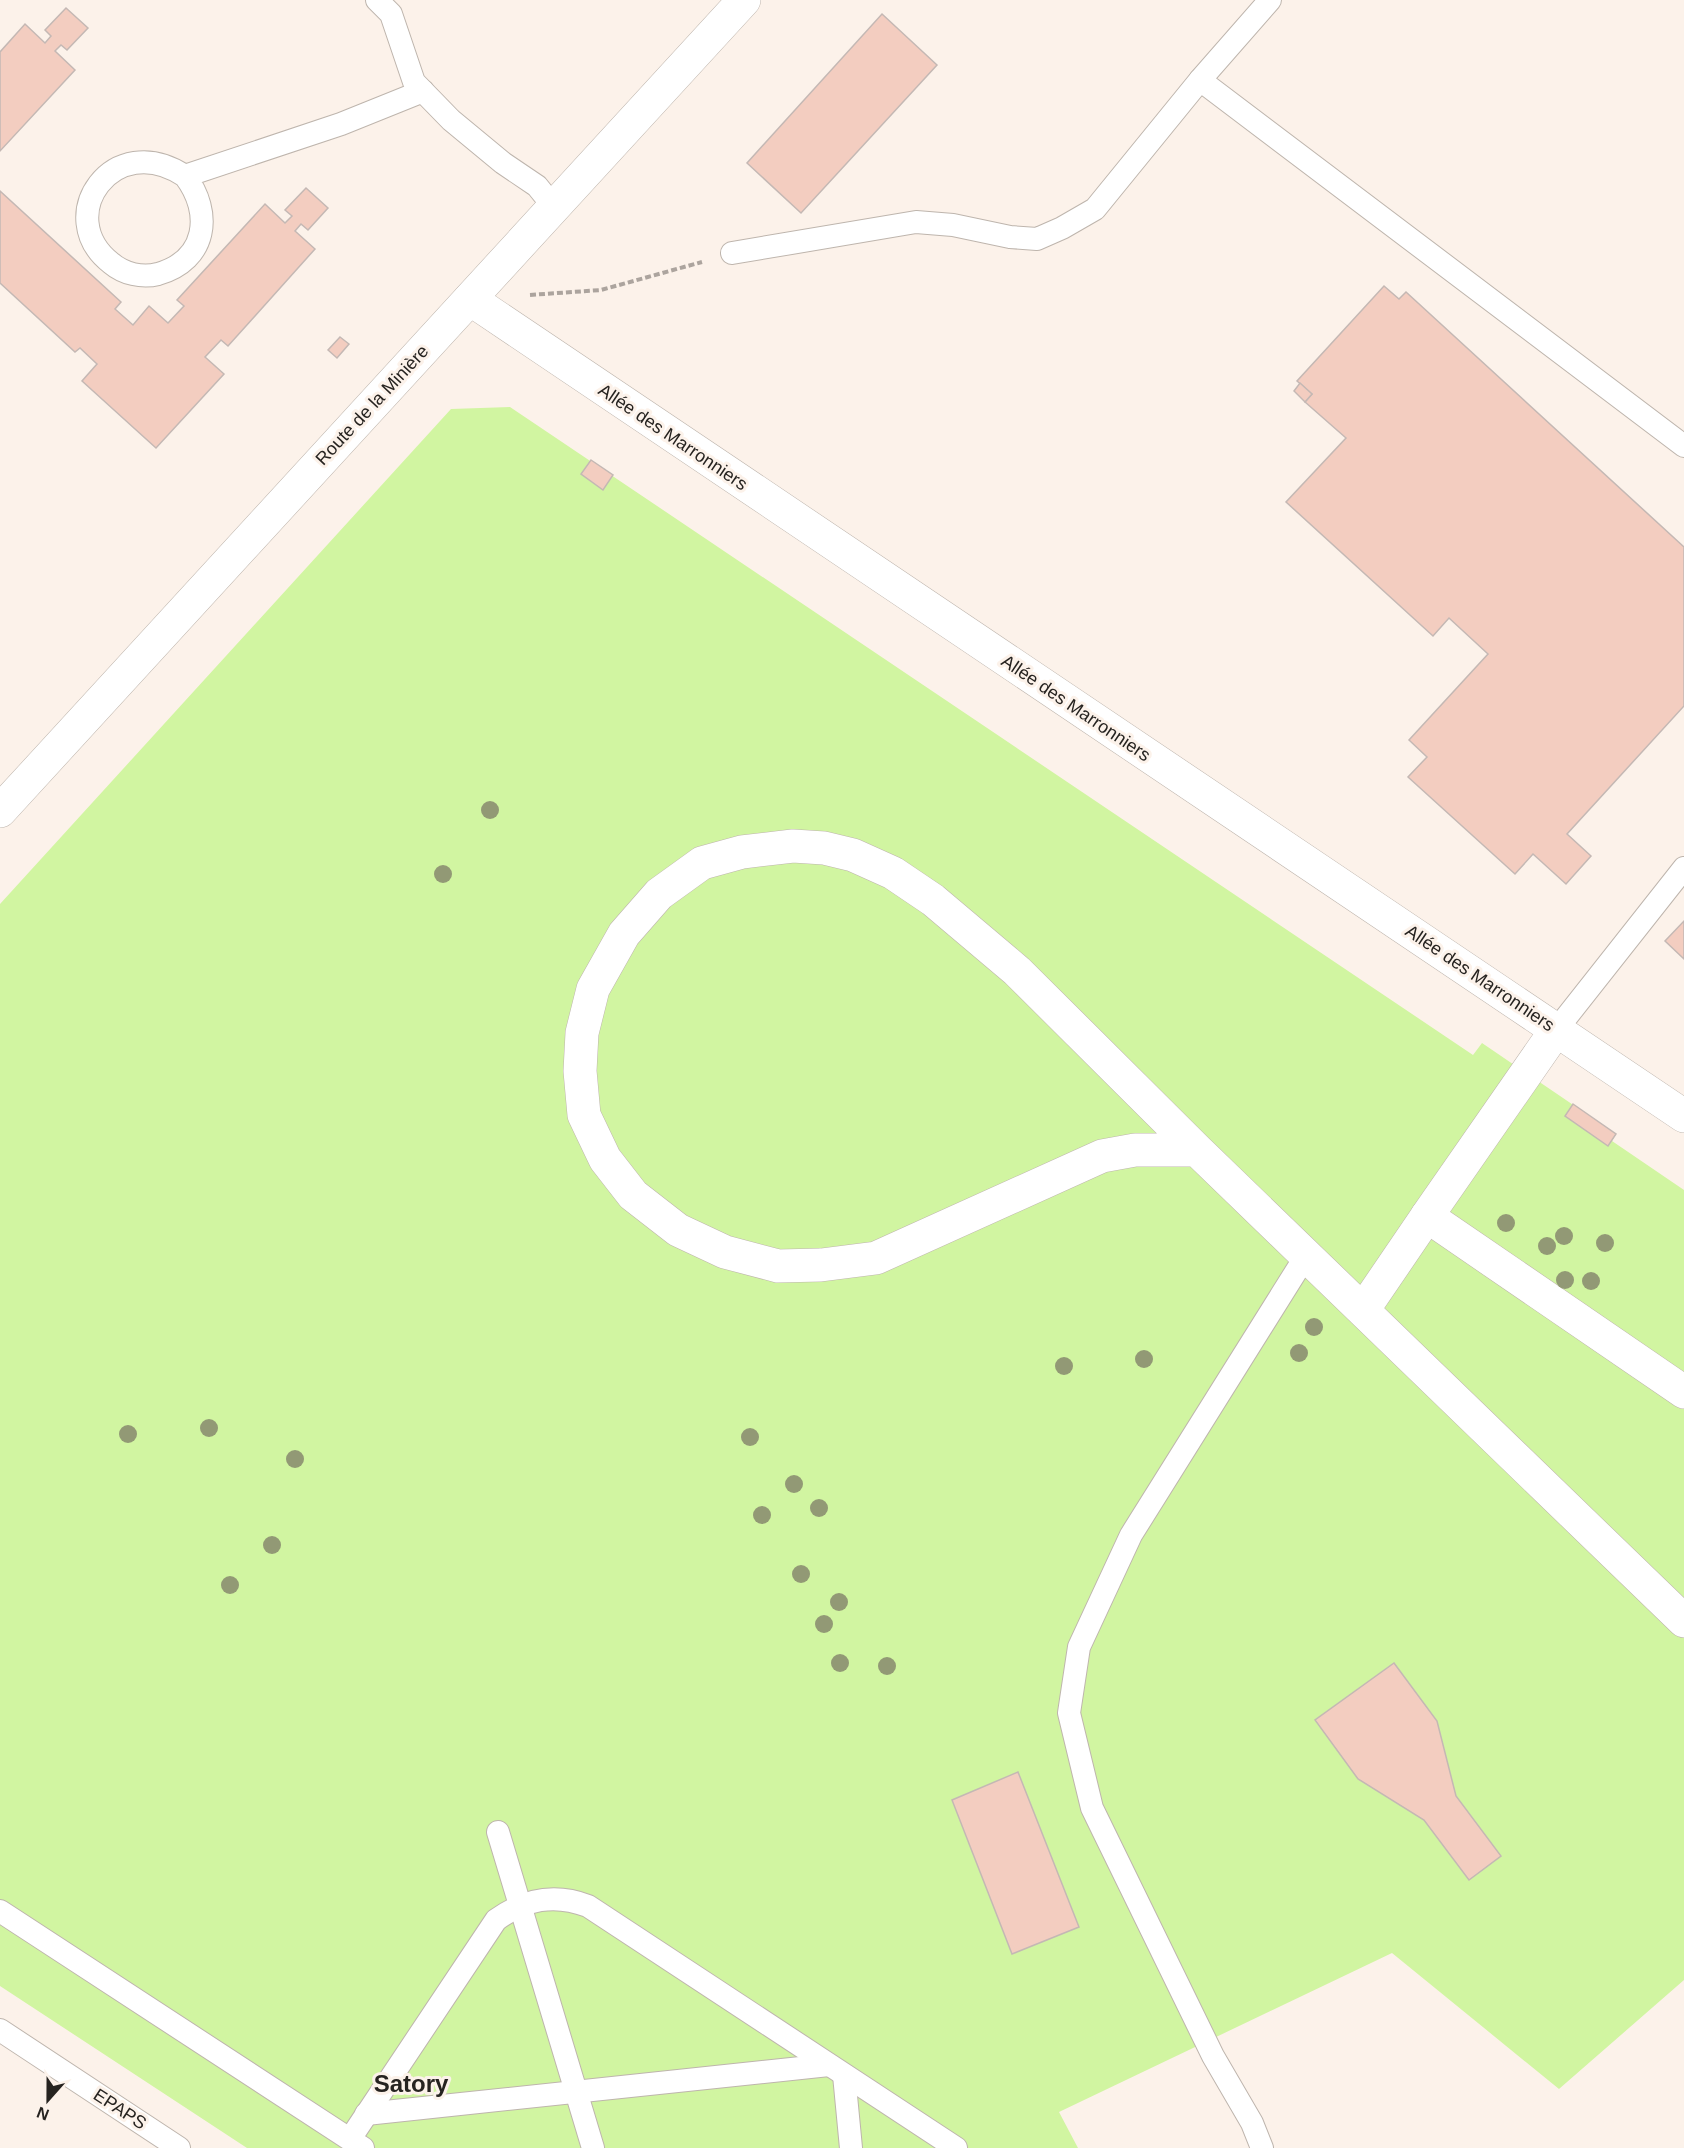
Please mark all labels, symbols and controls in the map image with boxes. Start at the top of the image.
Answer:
street label: Route de la Minière [311,341,433,469]
street label: Allée des Marronniers [595,380,751,494]
street label: Allée des Marronniers [998,651,1154,765]
street label: Allée des Marronniers [1402,921,1558,1035]
north arrow [18,2070,78,2130]
district label: Satory [374,2070,449,2097]
street label: EPAPS [90,2085,150,2133]
text: N [34,2104,51,2124]

